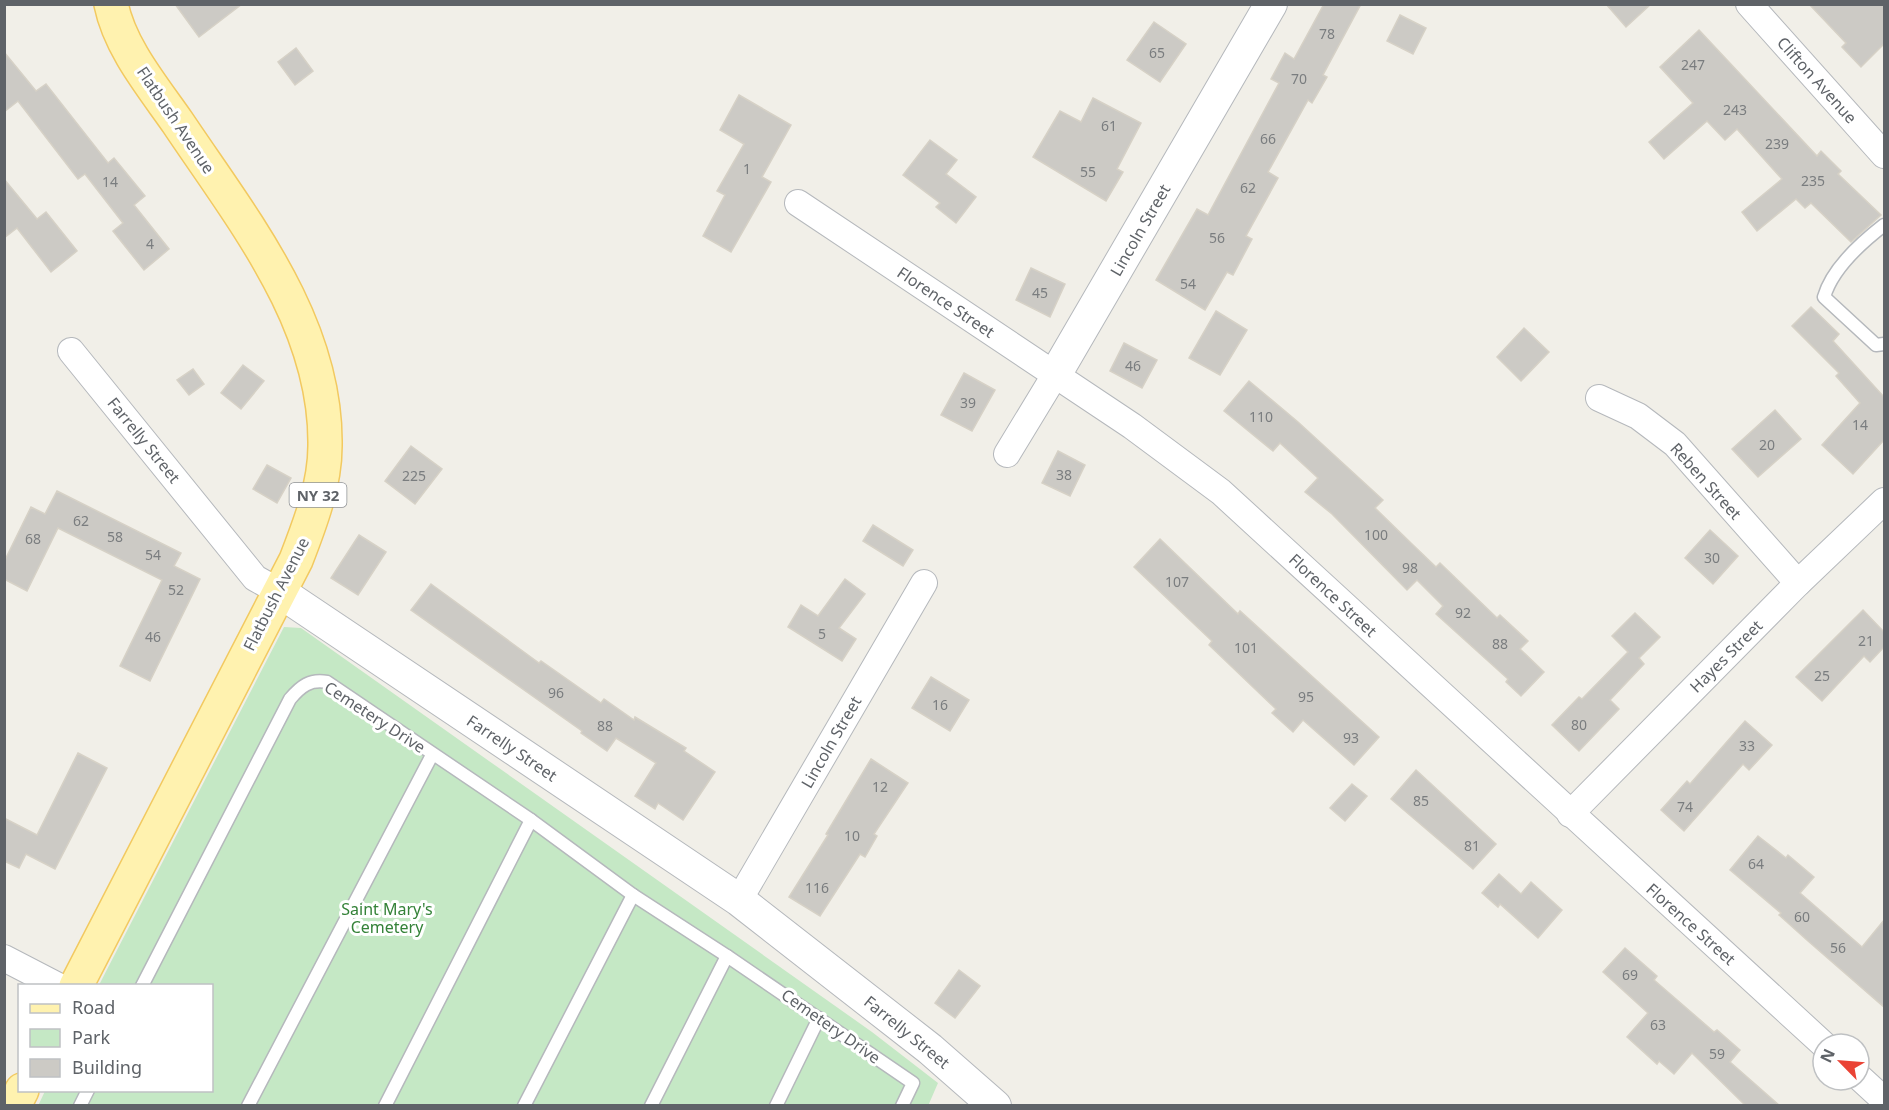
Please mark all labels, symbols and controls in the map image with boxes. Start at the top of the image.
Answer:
house number: 78 [1319,24,1335,43]
street label: Clifton Avenue [1772,32,1862,128]
house number: 65 [1149,43,1165,62]
house number: 247 [1681,55,1705,74]
street label: Flatbush Avenue [132,62,220,178]
house number: 70 [1291,69,1307,88]
house number: 243 [1723,100,1747,119]
house number: 61 [1101,116,1117,135]
house number: 66 [1260,129,1276,148]
house number: 239 [1765,134,1789,153]
house number: 1 [743,159,751,178]
house number: 55 [1080,162,1096,181]
house number: 235 [1801,171,1825,190]
house number: 14 [102,172,118,191]
house number: 62 [1240,178,1256,197]
street label: Lincoln Street [1105,180,1175,280]
house number: 56 [1209,228,1225,247]
house number: 4 [146,234,154,253]
street label: Florence Street [893,261,999,343]
house number: 54 [1180,274,1196,293]
house number: 45 [1032,283,1048,302]
house number: 46 [1125,356,1141,375]
street label: Farrelly Street [103,392,186,488]
house number: 39 [960,393,976,412]
house number: 110 [1249,407,1273,426]
house number: 14 [1852,415,1868,434]
house number: 20 [1759,435,1775,454]
street label: Reben Street [1666,438,1747,524]
house number: 38 [1056,465,1072,484]
house number: 225 [402,466,426,485]
road number: NY 32 [290,483,346,507]
house number: 62 [73,511,89,530]
house number: 100 [1364,525,1388,544]
house number: 58 [107,527,123,546]
house number: 68 [25,529,41,548]
street label: Flatbush Avenue [238,533,314,655]
house number: 54 [145,545,161,564]
street label: Florence Street [1284,548,1382,642]
house number: 30 [1704,548,1720,567]
house number: 98 [1402,558,1418,577]
house number: 107 [1165,572,1189,591]
house number: 52 [168,580,184,599]
house number: 92 [1455,603,1471,622]
street label: Hayes Street [1685,615,1767,697]
house number: 5 [818,624,826,643]
house number: 46 [145,627,161,646]
house number: 21 [1858,631,1874,650]
house number: 88 [1492,634,1508,653]
house number: 101 [1234,638,1258,657]
house number: 25 [1814,666,1830,685]
street label: Cemetery Drive [320,676,430,758]
house number: 96 [548,683,564,702]
house number: 95 [1298,687,1314,706]
street label: Lincoln Street [796,692,866,792]
house number: 16 [932,695,948,714]
street label: Farrelly Street [463,710,562,786]
house number: 80 [1571,715,1587,734]
house number: 88 [597,716,613,735]
house number: 93 [1343,728,1359,747]
house number: 33 [1739,736,1755,755]
house number: 12 [872,777,888,796]
house number: 85 [1413,791,1429,810]
house number: 74 [1677,797,1693,816]
house number: 10 [844,826,860,845]
house number: 81 [1464,836,1480,855]
house number: 64 [1748,854,1764,873]
house number: 116 [805,878,829,897]
street label: Florence Street [1642,878,1740,970]
park label: Saint Mary's Cemetery [341,898,433,938]
house number: 60 [1794,907,1810,926]
house number: 56 [1830,938,1846,957]
house number: 69 [1622,965,1638,984]
legend [18,984,213,1092]
street label: Cemetery Drive [777,984,885,1068]
street label: Farrelly Street [859,991,955,1074]
text: Road [72,995,115,1019]
house number: 63 [1650,1015,1666,1034]
text: Park [72,1025,110,1049]
north arrow [1811,1032,1871,1092]
house number: 59 [1709,1044,1725,1063]
text: N [1815,1045,1840,1066]
text: Building [72,1055,142,1079]

